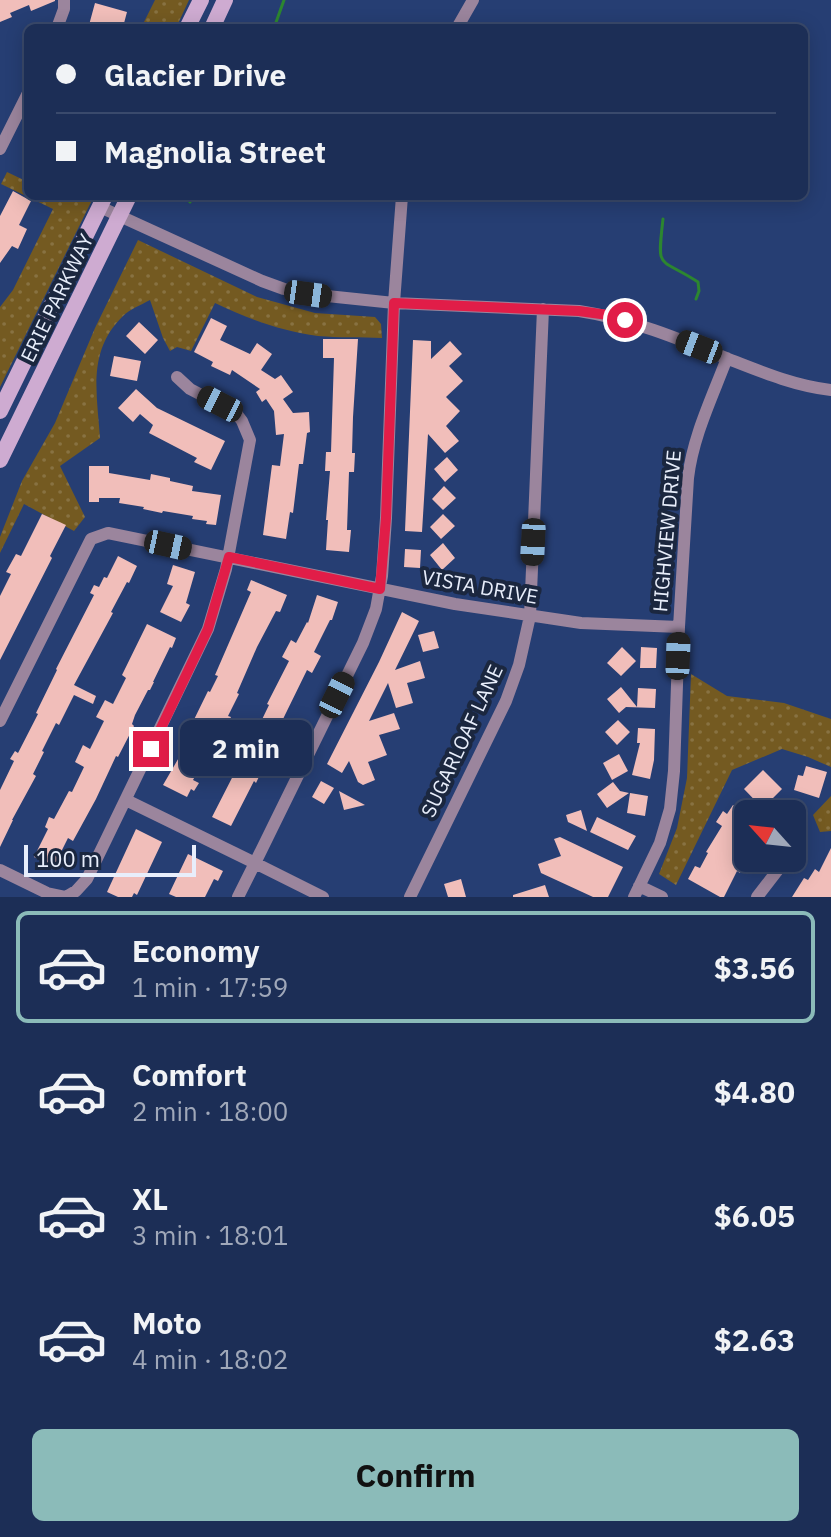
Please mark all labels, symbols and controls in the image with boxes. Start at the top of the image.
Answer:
text: Glacier Drive [104,55,286,94]
text: Magnolia Street [104,132,326,171]
street label: ERIE PARKWAY [14,229,99,366]
car [283,279,333,309]
route start [607,302,643,338]
car [672,327,726,367]
car [193,382,247,426]
street label: HIGHVIEW DRIVE [646,449,687,613]
car [520,517,546,567]
car [142,528,194,562]
street label: VISTA DRIVE [420,563,540,610]
car [665,632,691,680]
street label: SUGARLOAF LANE [414,660,509,822]
car [316,668,358,722]
callout: 2 min [179,721,311,777]
route end [133,731,169,767]
text: 2 min [212,731,280,765]
north arrow [734,800,806,872]
map controls [734,800,806,872]
scale bar [24,841,196,877]
text: 100 m [36,844,100,873]
icon: car [36,931,108,1003]
text: Economy [132,931,260,970]
text: $3.56 [714,948,795,987]
text: 1 min · 17:59 [132,970,288,1004]
icon: car [36,1055,108,1127]
text: Comfort [132,1055,247,1094]
text: $4.80 [714,1072,795,1111]
text: 2 min · 18:00 [132,1094,288,1128]
icon: car [36,1179,108,1251]
text: XL [132,1179,168,1218]
text: $6.05 [714,1196,795,1235]
text: 3 min · 18:01 [132,1218,288,1252]
icon: car [36,1303,108,1375]
text: Moto [132,1303,202,1342]
text: $2.63 [714,1320,795,1359]
text: 4 min · 18:02 [132,1342,288,1376]
button: Confirm [32,1429,799,1521]

